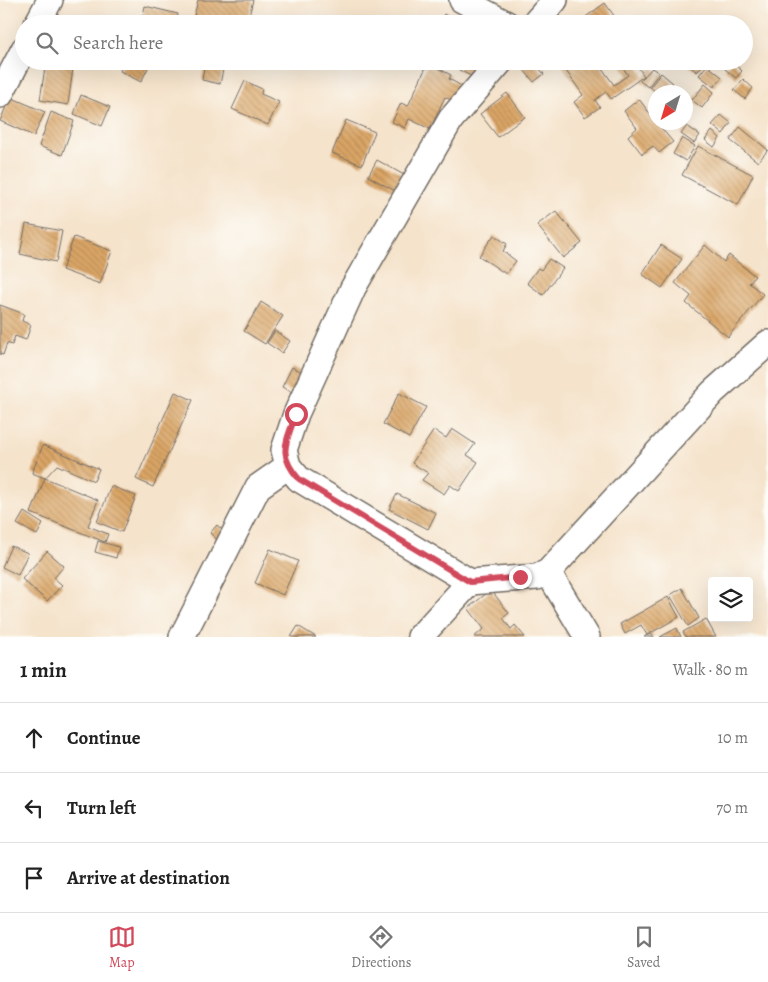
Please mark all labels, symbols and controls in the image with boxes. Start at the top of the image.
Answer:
search box [15,15,753,70]
icon: search [33,29,61,57]
text: Search here [73,30,163,56]
north arrow [648,85,693,130]
route start [285,403,308,426]
route end [509,566,532,589]
map controls [708,577,753,622]
button: layers [708,577,753,622]
text: 1 min [20,656,67,684]
text: Walk · 80 m [673,659,748,681]
icon: ahead [20,724,48,752]
text: Continue [67,725,141,751]
text: 10 m [718,727,748,749]
icon: left [20,794,48,822]
text: Turn left [67,795,136,821]
text: 70 m [716,797,748,819]
icon: arrive [20,864,48,892]
text: Arrive at destination [67,865,230,891]
tab: Map [108,923,136,972]
tab: Directions [351,923,411,972]
tab: Saved [627,923,660,972]

